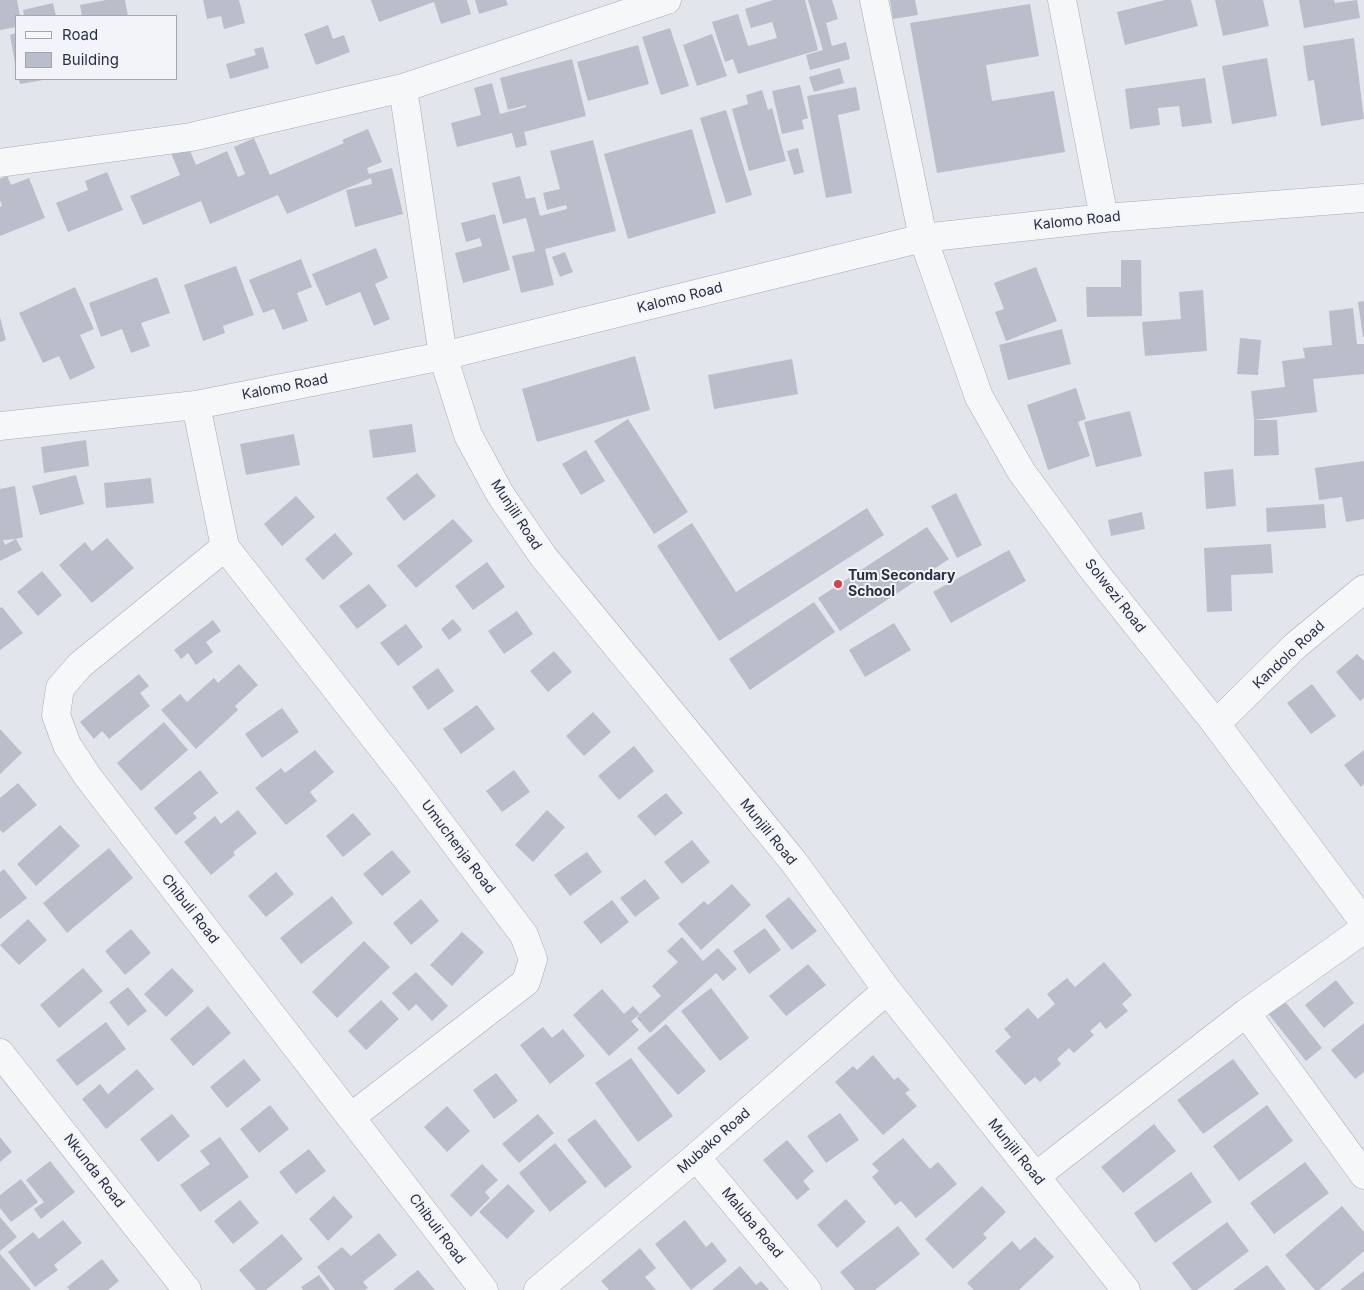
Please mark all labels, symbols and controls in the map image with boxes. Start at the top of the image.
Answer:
legend [15,15,178,80]
text: Road [62,25,98,44]
text: Building [62,50,119,69]
street label: Kalomo Road [1033,208,1121,234]
street label: Kalomo Road [636,279,724,317]
street label: Kalomo Road [240,370,330,404]
street label: Munjili Road [487,477,545,553]
street label: Solwezi Road [1081,556,1149,636]
place label: Tum Secondary School [848,568,955,600]
marker: Tum Secondary School [832,578,844,590]
street label: Kandolo Road [1250,617,1328,693]
street label: Munjili Road [736,795,800,869]
street label: Umuchenja Road [417,797,499,897]
street label: Chibuli Road [158,871,222,947]
street label: Mubako Road [674,1105,754,1177]
street label: Munjili Road [984,1115,1048,1189]
street label: Nkunda Road [60,1131,128,1211]
street label: Maluba Road [718,1184,786,1262]
street label: Chibuli Road [405,1191,469,1267]

